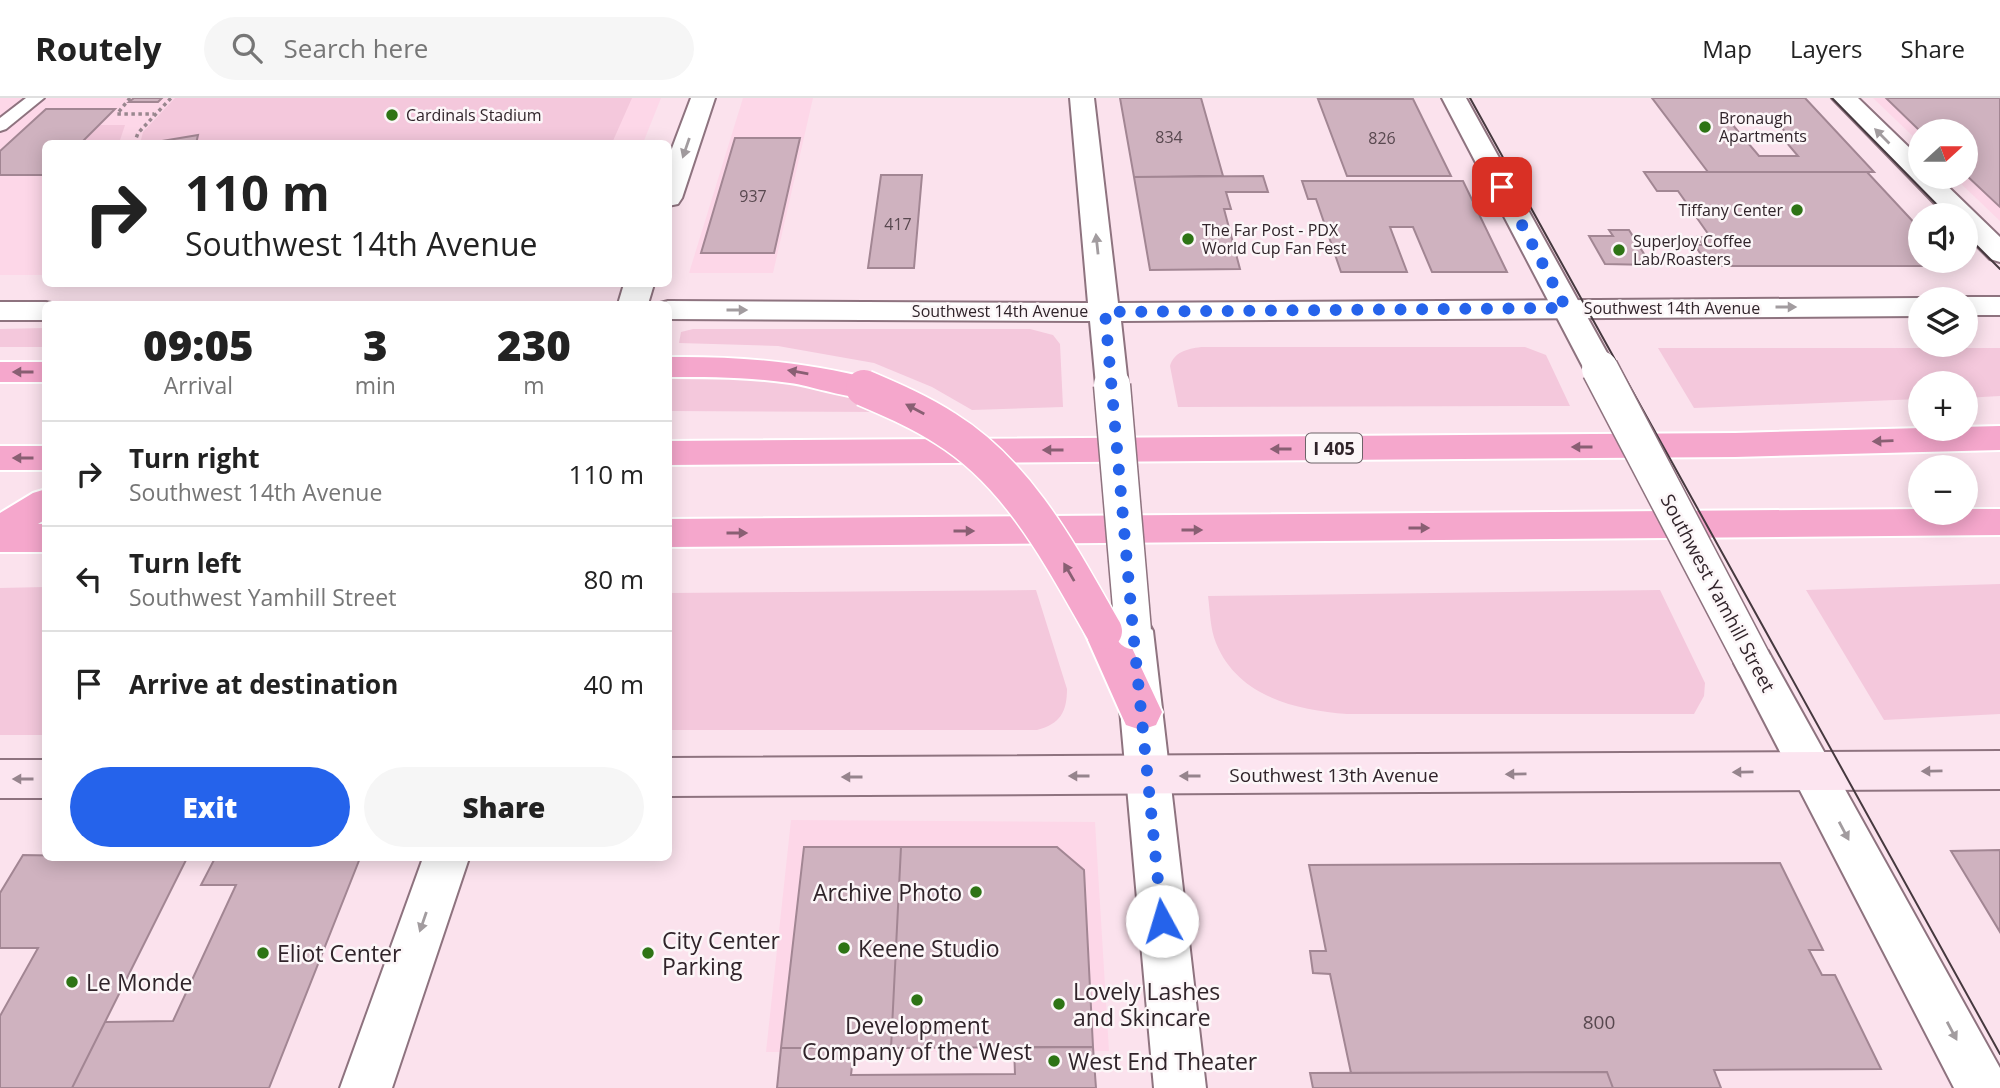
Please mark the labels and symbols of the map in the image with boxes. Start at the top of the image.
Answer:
place label: Cardinals Stadium [406,104,542,126]
marker: Cardinals Stadium [384,107,400,123]
place label: Bronaugh Apartments [1719,107,1807,147]
marker: Bronaugh Apartments [1697,119,1713,135]
north arrow [1908,119,1978,189]
house number: 834 [1155,126,1183,148]
house number: 826 [1368,127,1396,149]
one-way arrow [1874,128,1891,144]
one-way arrow [680,138,691,159]
pin [1472,157,1532,217]
house number: 937 [739,185,767,207]
place label: Tiffany Center [1678,199,1783,221]
marker: Tiffany Center [1789,202,1805,218]
house number: 417 [884,213,912,235]
place label: The Far Post - PDX World Cup Fan Fest [1202,219,1347,259]
place label: SuperJoy Coffee Lab/Roasters [1633,230,1751,270]
marker: The Far Post - PDX World Cup Fan Fest [1180,231,1196,247]
one-way arrow [1092,233,1103,255]
marker: SuperJoy Coffee Lab/Roasters [1611,242,1627,258]
street label: Southwest 14th Avenue [1584,297,1760,319]
street label: Southwest 14th Avenue [912,300,1088,322]
one-way arrow [1775,301,1797,313]
one-way arrow [726,304,748,316]
one-way arrow [12,366,34,378]
one-way arrow [787,366,809,377]
one-way arrow [906,403,925,415]
road number: I 405 [1306,434,1362,462]
one-way arrow [1872,436,1894,447]
one-way arrow [1571,441,1593,452]
one-way arrow [1270,443,1292,455]
one-way arrow [1042,445,1064,456]
one-way arrow [12,452,34,464]
street label: Southwest Yamhill Street [1655,489,1781,697]
one-way arrow [1408,522,1430,534]
one-way arrow [1181,524,1203,536]
one-way arrow [953,525,975,537]
one-way arrow [726,527,748,539]
one-way arrow [1063,562,1076,581]
street label: Southwest 13th Avenue [1229,762,1439,788]
one-way arrow [1921,765,1943,777]
one-way arrow [1732,766,1754,778]
one-way arrow [1504,768,1526,780]
one-way arrow [1068,770,1090,782]
one-way arrow [1179,770,1201,782]
one-way arrow [840,771,862,783]
one-way arrow [12,773,34,785]
one-way arrow [1837,822,1849,842]
place label: Archive Photo [813,876,962,908]
marker: Archive Photo [968,884,984,900]
position arrow [1125,884,1199,958]
one-way arrow [417,912,428,933]
place label: City Center Parking [662,924,781,982]
place label: Keene Studio [858,932,1000,964]
place label: Eliot Center [277,937,402,969]
marker: Keene Studio [836,940,852,956]
marker: Eliot Center [255,945,271,961]
marker: City Center Parking [640,945,656,961]
place label: Le Monde [86,966,193,998]
marker: Le Monde [64,974,80,990]
place label: Lovely Lashes and Skincare [1073,975,1220,1033]
marker: Development Company of the West [909,992,925,1008]
marker: Lovely Lashes and Skincare [1051,996,1067,1012]
place label: Development Company of the West [802,1009,1032,1067]
house number: 800 [1583,1009,1615,1035]
one-way arrow [1946,1022,1958,1041]
place label: West End Theater [1068,1045,1258,1077]
marker: West End Theater [1046,1053,1062,1069]

